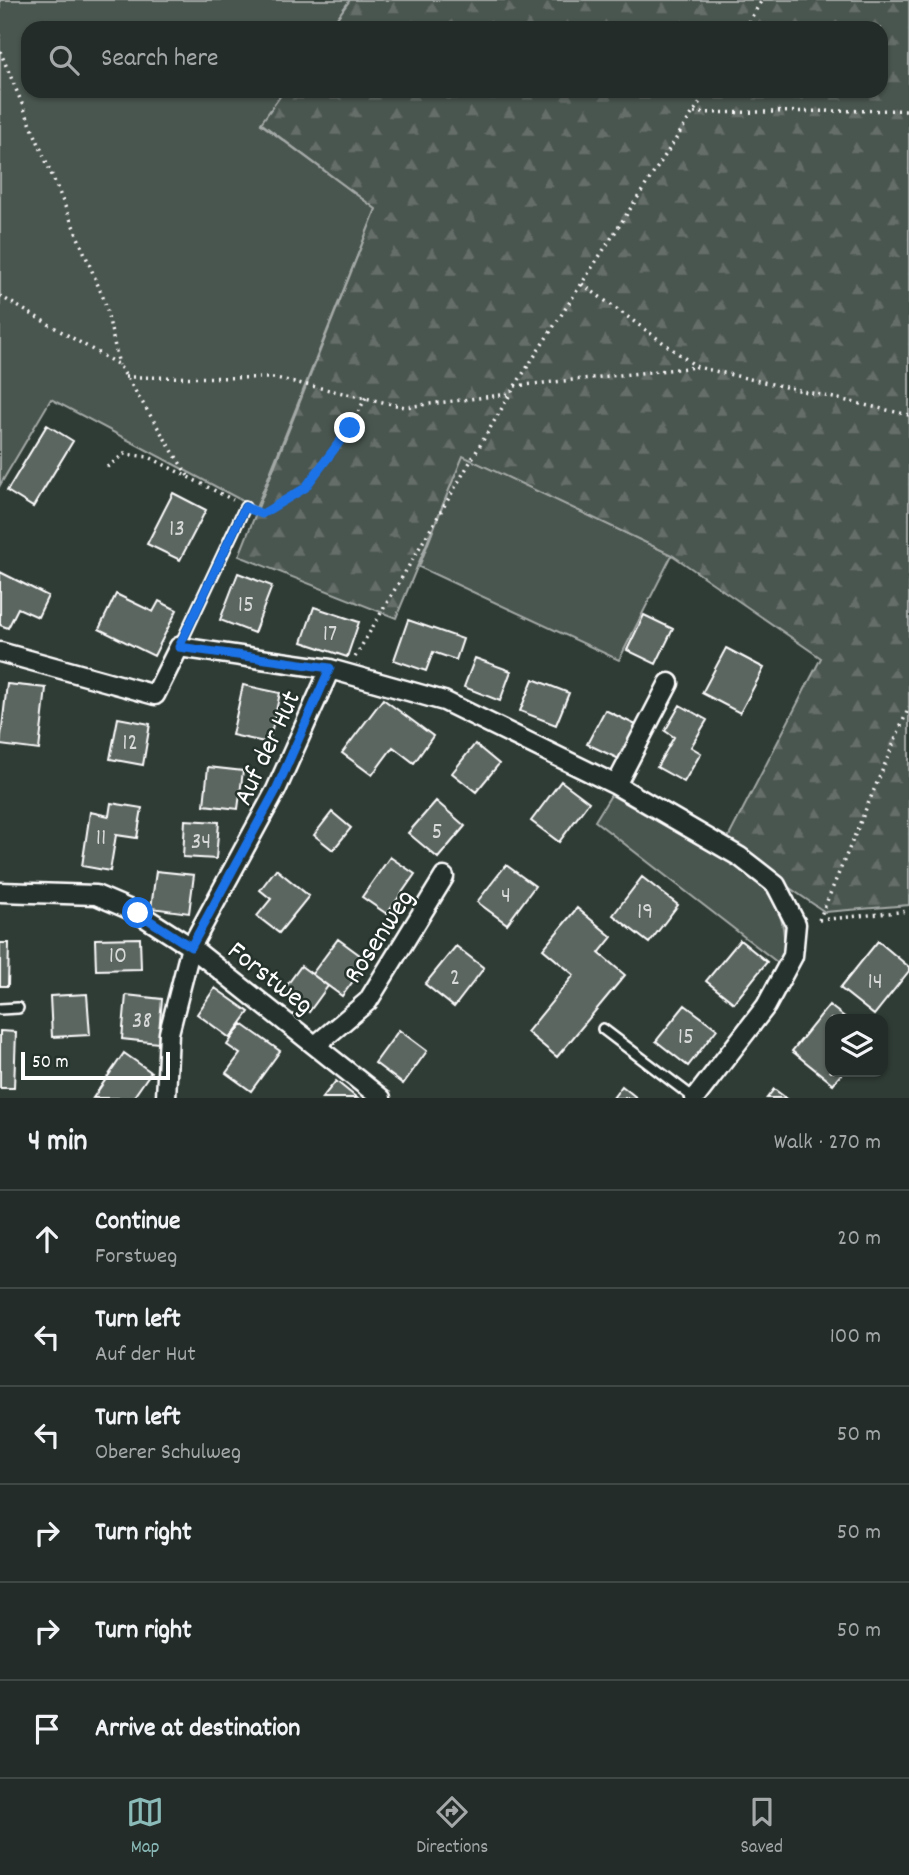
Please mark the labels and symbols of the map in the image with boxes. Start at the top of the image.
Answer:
route end [334,412,365,443]
house number: 13 [169,513,185,547]
house number: 15 [238,589,254,623]
house number: 17 [323,618,337,652]
street label: Auf der Hut [225,685,314,813]
house number: 12 [122,727,138,761]
house number: 5 [431,816,443,850]
house number: 11 [96,822,106,856]
house number: 34 [191,826,211,860]
house number: 4 [501,880,511,914]
street label: Rosenweg [336,882,427,993]
house number: 19 [637,896,653,930]
route start [122,897,153,928]
street label: Forstweg [217,933,321,1027]
house number: 10 [109,940,127,974]
house number: 2 [450,962,460,996]
house number: 14 [867,966,883,1000]
house number: 38 [132,1005,152,1039]
house number: 15 [678,1021,694,1055]
scale bar [21,1049,170,1081]

